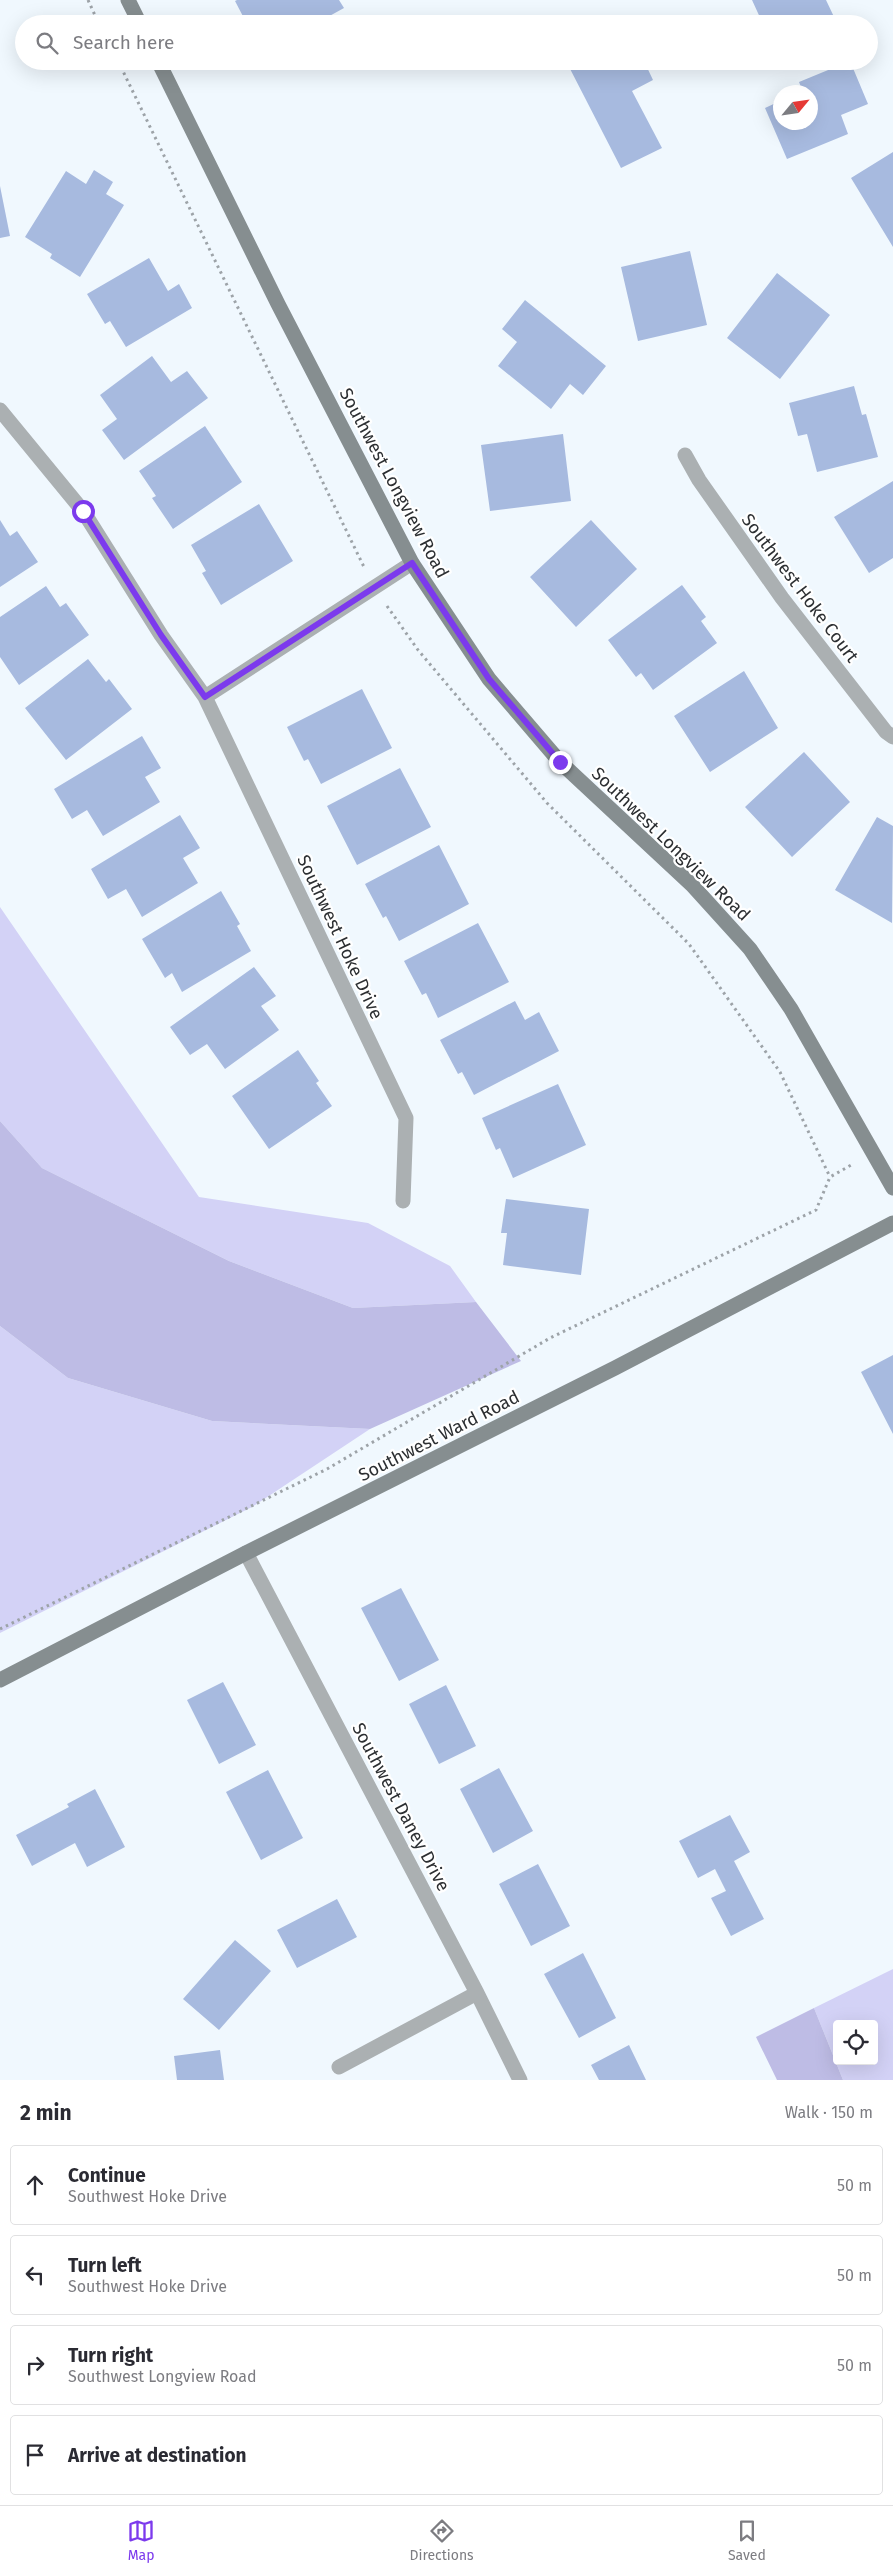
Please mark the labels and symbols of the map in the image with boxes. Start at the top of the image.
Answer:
north arrow [773,85,818,130]
street label: Southwest Longview Road [335,384,453,582]
route start [72,500,95,523]
street label: Southwest Hoke Court [737,509,863,667]
route end [549,751,572,774]
street label: Southwest Longview Road [587,762,755,926]
street label: Southwest Hoke Drive [292,851,388,1023]
street label: Southwest Ward Road [355,1386,523,1486]
street label: Southwest Daney Drive [347,1719,455,1895]

